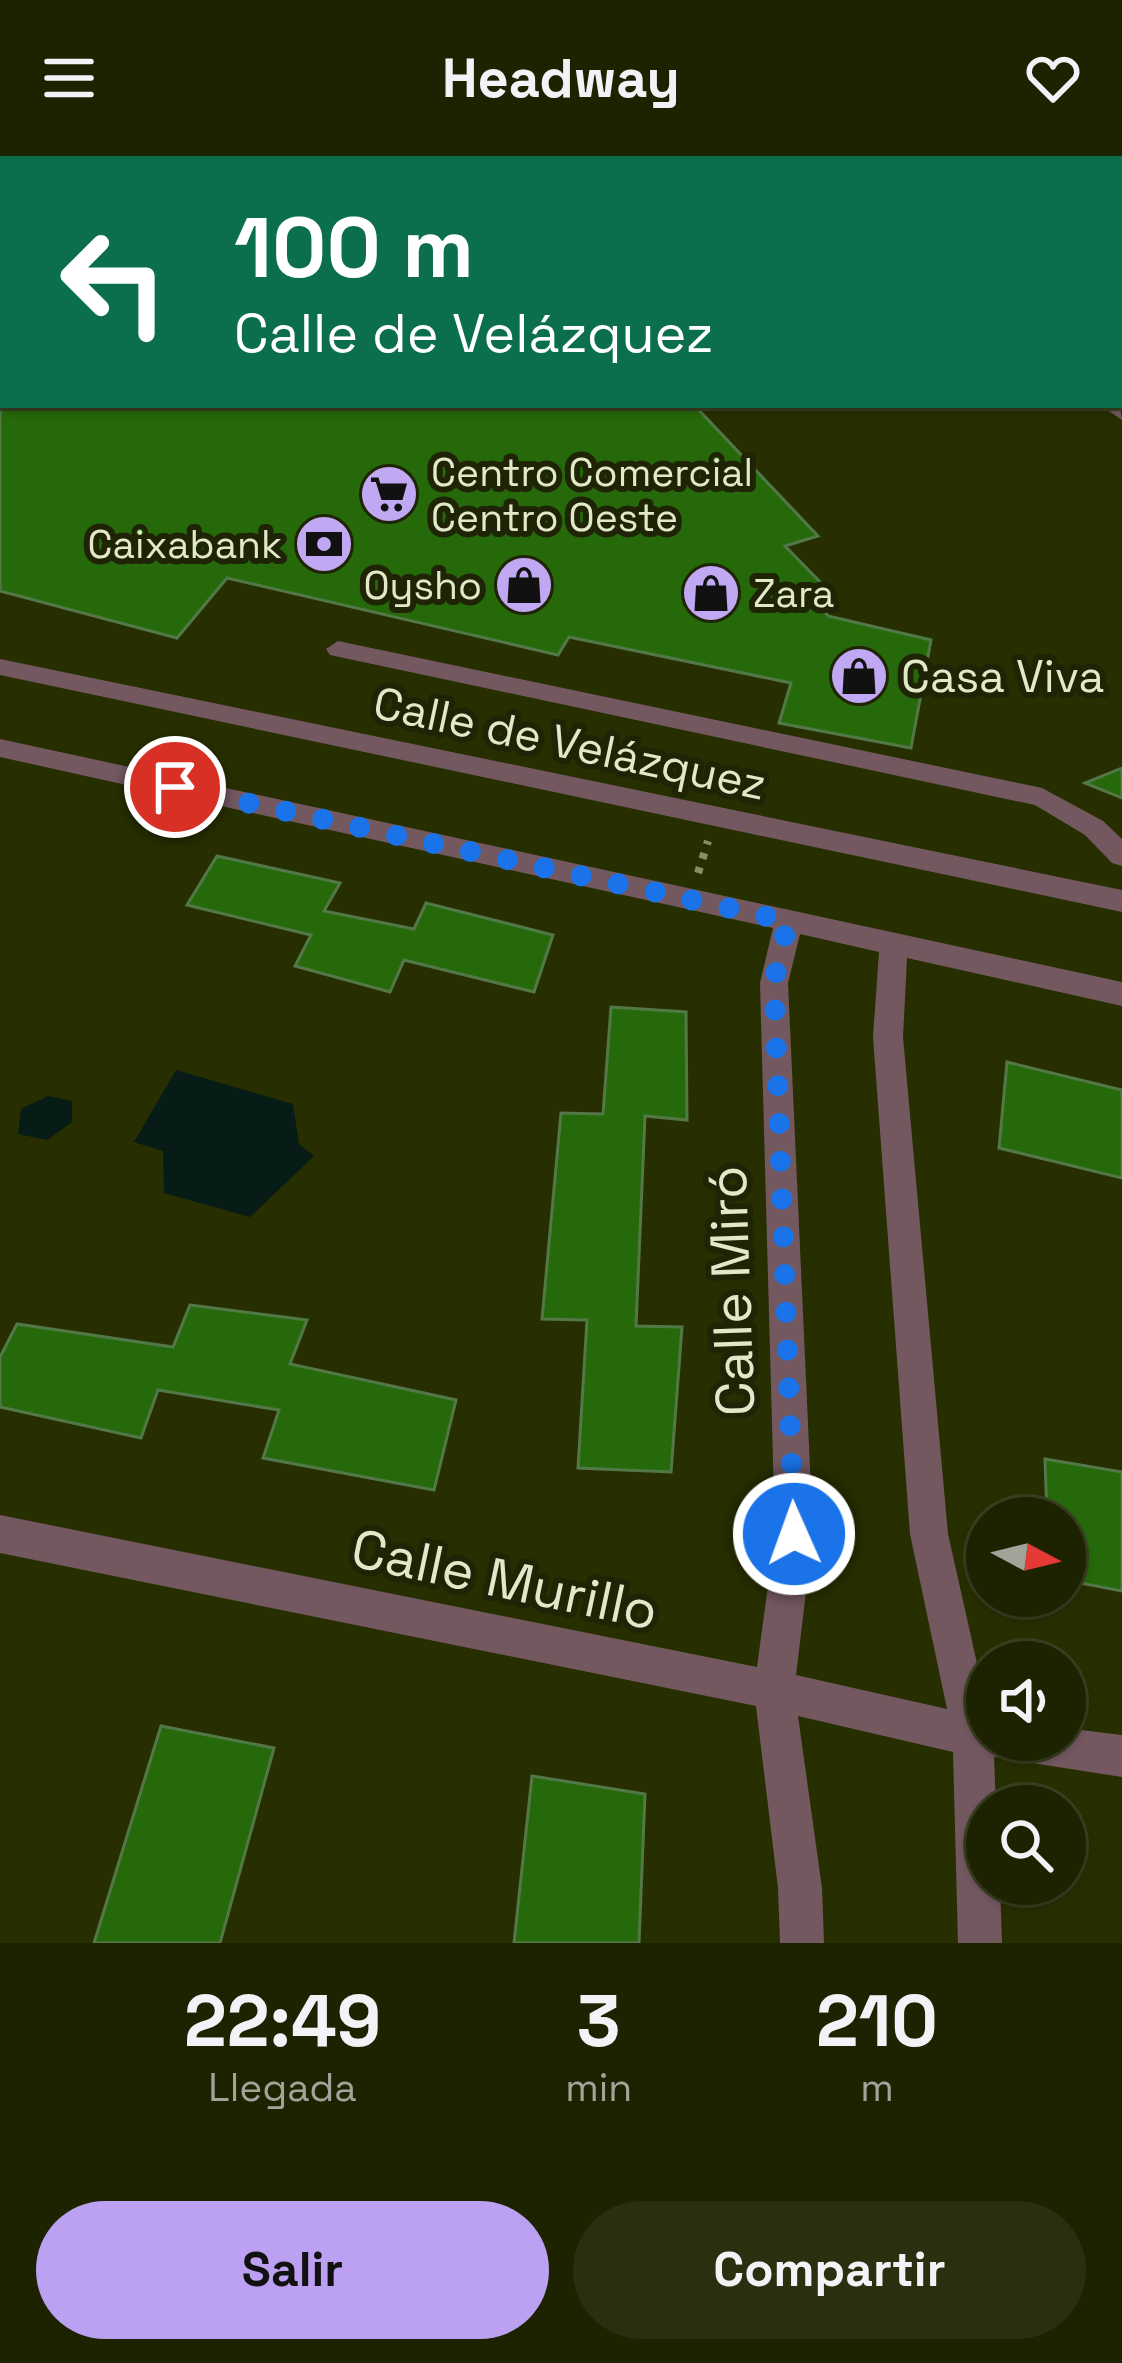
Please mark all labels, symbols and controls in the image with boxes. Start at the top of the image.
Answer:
text: Headway [442,44,680,113]
icon: menu [36,45,102,111]
icon: heart [1020,45,1086,111]
text: 100 m [234,194,474,302]
icon: left [36,204,192,360]
text: Calle de Velázquez [234,299,714,368]
place label: Centro Comercial Centro Oeste [431,448,753,542]
supermarket icon: Centro Comercial Centro Oeste [358,463,420,525]
bank icon: Caixabank [293,513,355,575]
place label: Caixabank [87,520,282,569]
shop icon: Oysho [493,554,555,616]
place label: Oysho [363,561,482,610]
shop icon: Zara [680,562,742,624]
place label: Zara [753,569,834,618]
shop icon: Casa Viva [828,645,890,707]
place label: Casa Viva [901,648,1104,705]
street label: Calle de Velázquez [368,674,771,813]
pin [124,736,226,838]
icon: arrive [142,754,208,820]
street label: Calle Miró [693,1164,770,1417]
position arrow [731,1471,857,1597]
north arrow [966,1497,1086,1617]
map controls [966,1497,1086,1905]
street label: Calle Murillo [346,1513,664,1646]
button: sound [966,1641,1086,1761]
button: search [966,1785,1086,1905]
text: 22:49 [184,1975,381,2067]
text: 3 [577,1975,621,2067]
text: 210 [816,1975,938,2067]
text: Llegada [208,2063,357,2112]
text: min [565,2063,632,2112]
text: m [860,2063,894,2112]
button: Salir [36,2201,549,2339]
button: Compartir [573,2201,1086,2339]

